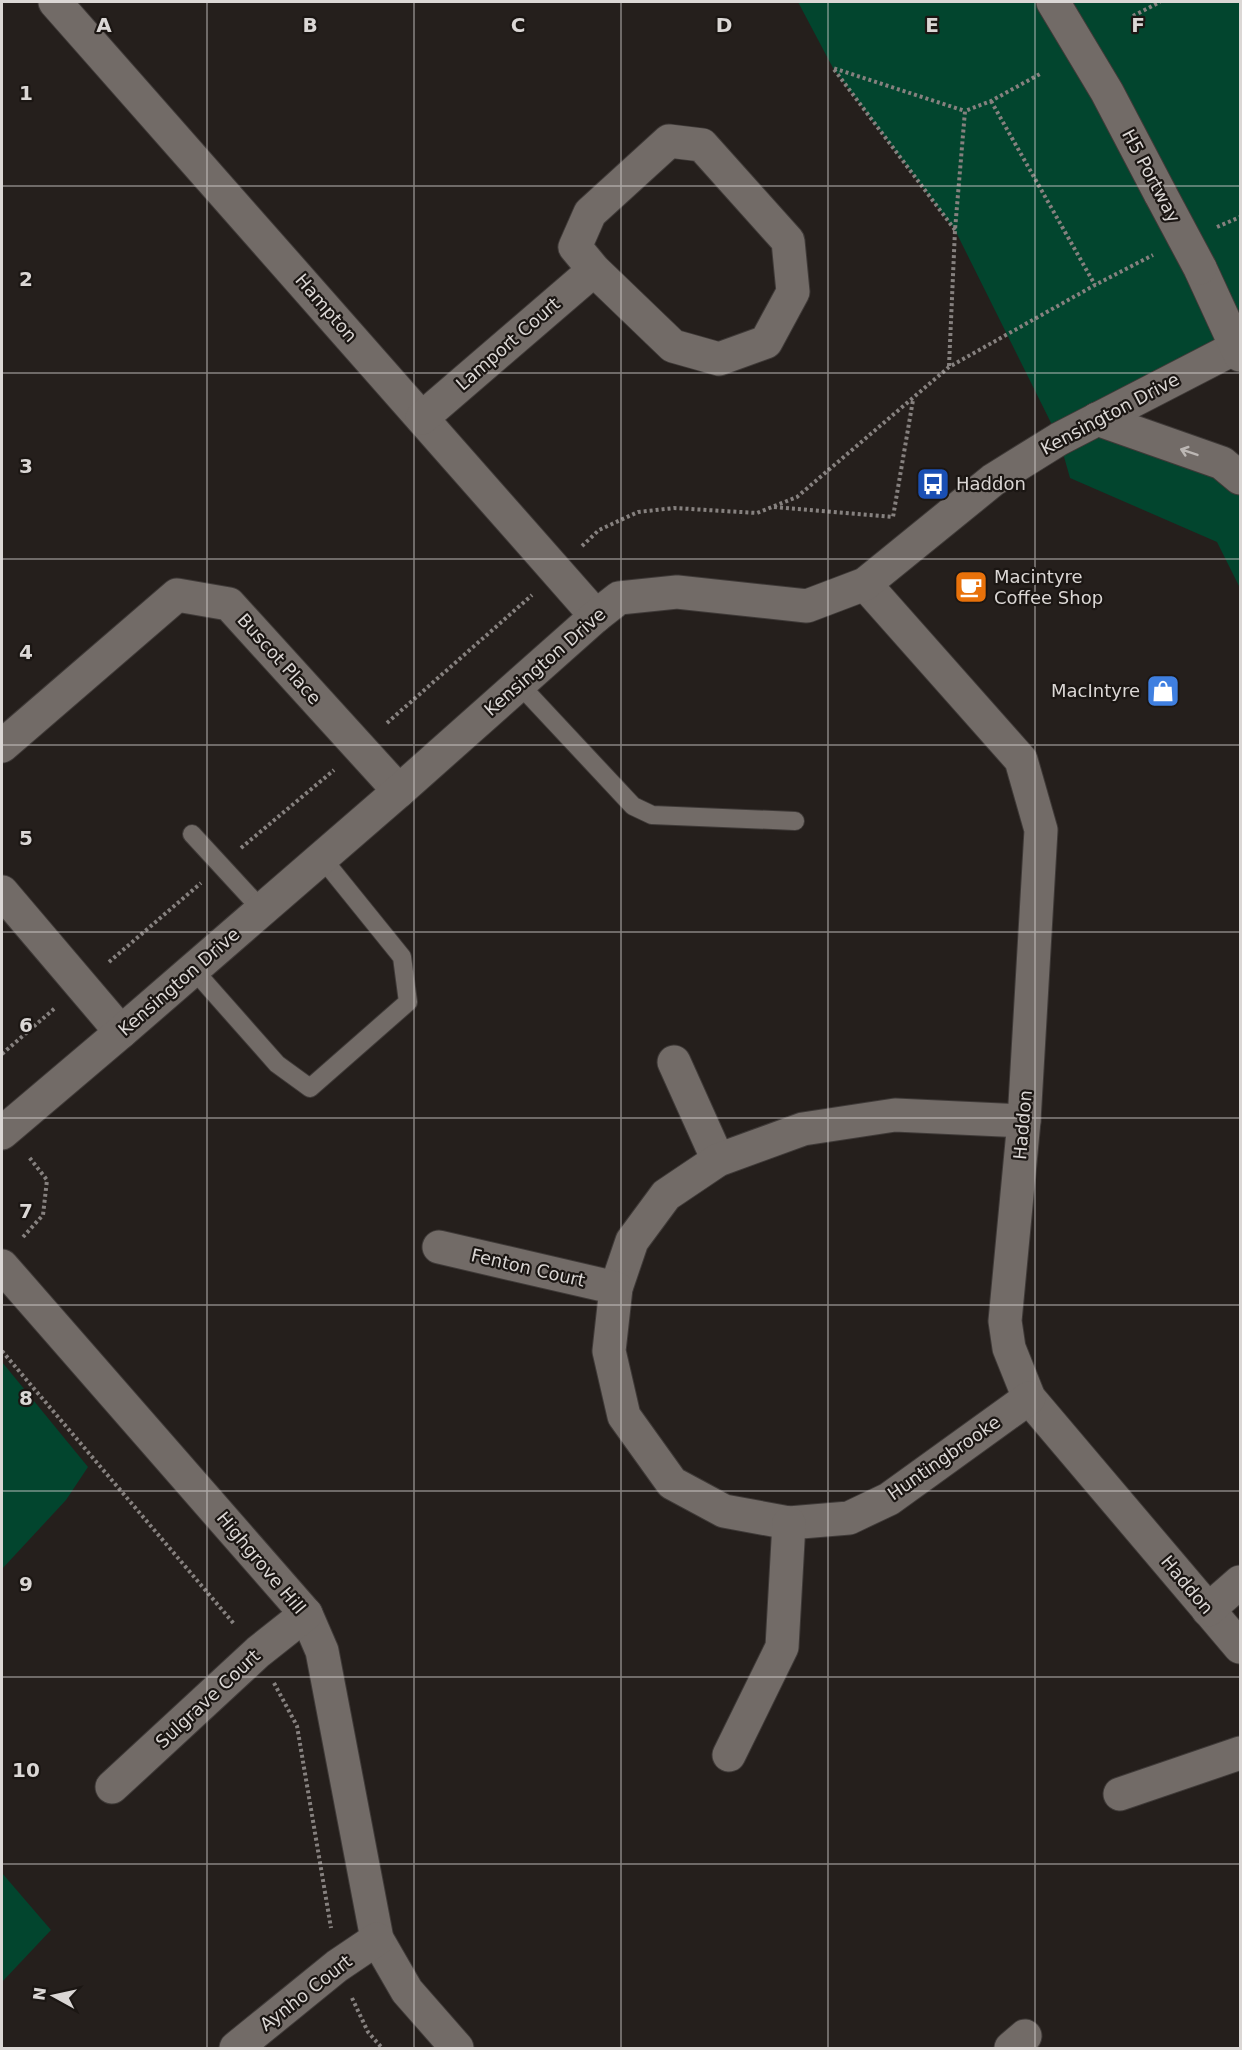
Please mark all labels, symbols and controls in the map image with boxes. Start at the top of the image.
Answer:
text: A [96,13,112,37]
text: B [302,13,318,37]
text: C [511,13,525,37]
text: D [716,13,732,37]
text: E [925,13,939,37]
text: F [1131,13,1145,37]
text: 1 [19,81,33,105]
street label: H5 Portway [1118,125,1185,226]
text: 2 [19,267,33,291]
street label: Hampton [291,269,362,346]
street label: Lamport Court [451,293,564,394]
street label: Kensington Drive [1037,368,1183,459]
one-way arrow [1180,445,1199,456]
text: 3 [19,454,33,478]
bus stop icon: Haddon [915,466,951,502]
place label: Haddon [956,473,1026,494]
place label: Macintyre Coffee Shop [994,566,1103,608]
cafe icon: Macintyre Coffee Shop [953,569,989,605]
street label: Kensington Drive [480,603,610,720]
street label: Buscot Place [233,609,326,708]
text: 4 [19,640,33,664]
shop icon: MacIntyre [1145,673,1181,709]
place label: MacIntyre [1051,680,1140,701]
text: 5 [19,826,33,850]
street label: Kensington Drive [114,923,244,1040]
text: 6 [19,1013,33,1037]
street label: Haddon [1009,1089,1036,1161]
text: 7 [19,1199,33,1223]
street label: Fenton Court [469,1244,587,1291]
text: 8 [19,1386,33,1410]
street label: Huntingbrooke [883,1411,1004,1504]
street label: Highgrove Hill [213,1507,310,1618]
street label: Haddon [1157,1551,1218,1618]
text: 9 [19,1572,33,1596]
street label: Sulgrave Court [151,1645,264,1752]
text: 10 [12,1758,40,1782]
street label: Aynho Court [256,1950,356,2035]
north arrow [24,1966,84,2026]
text: N [29,1986,50,2002]

